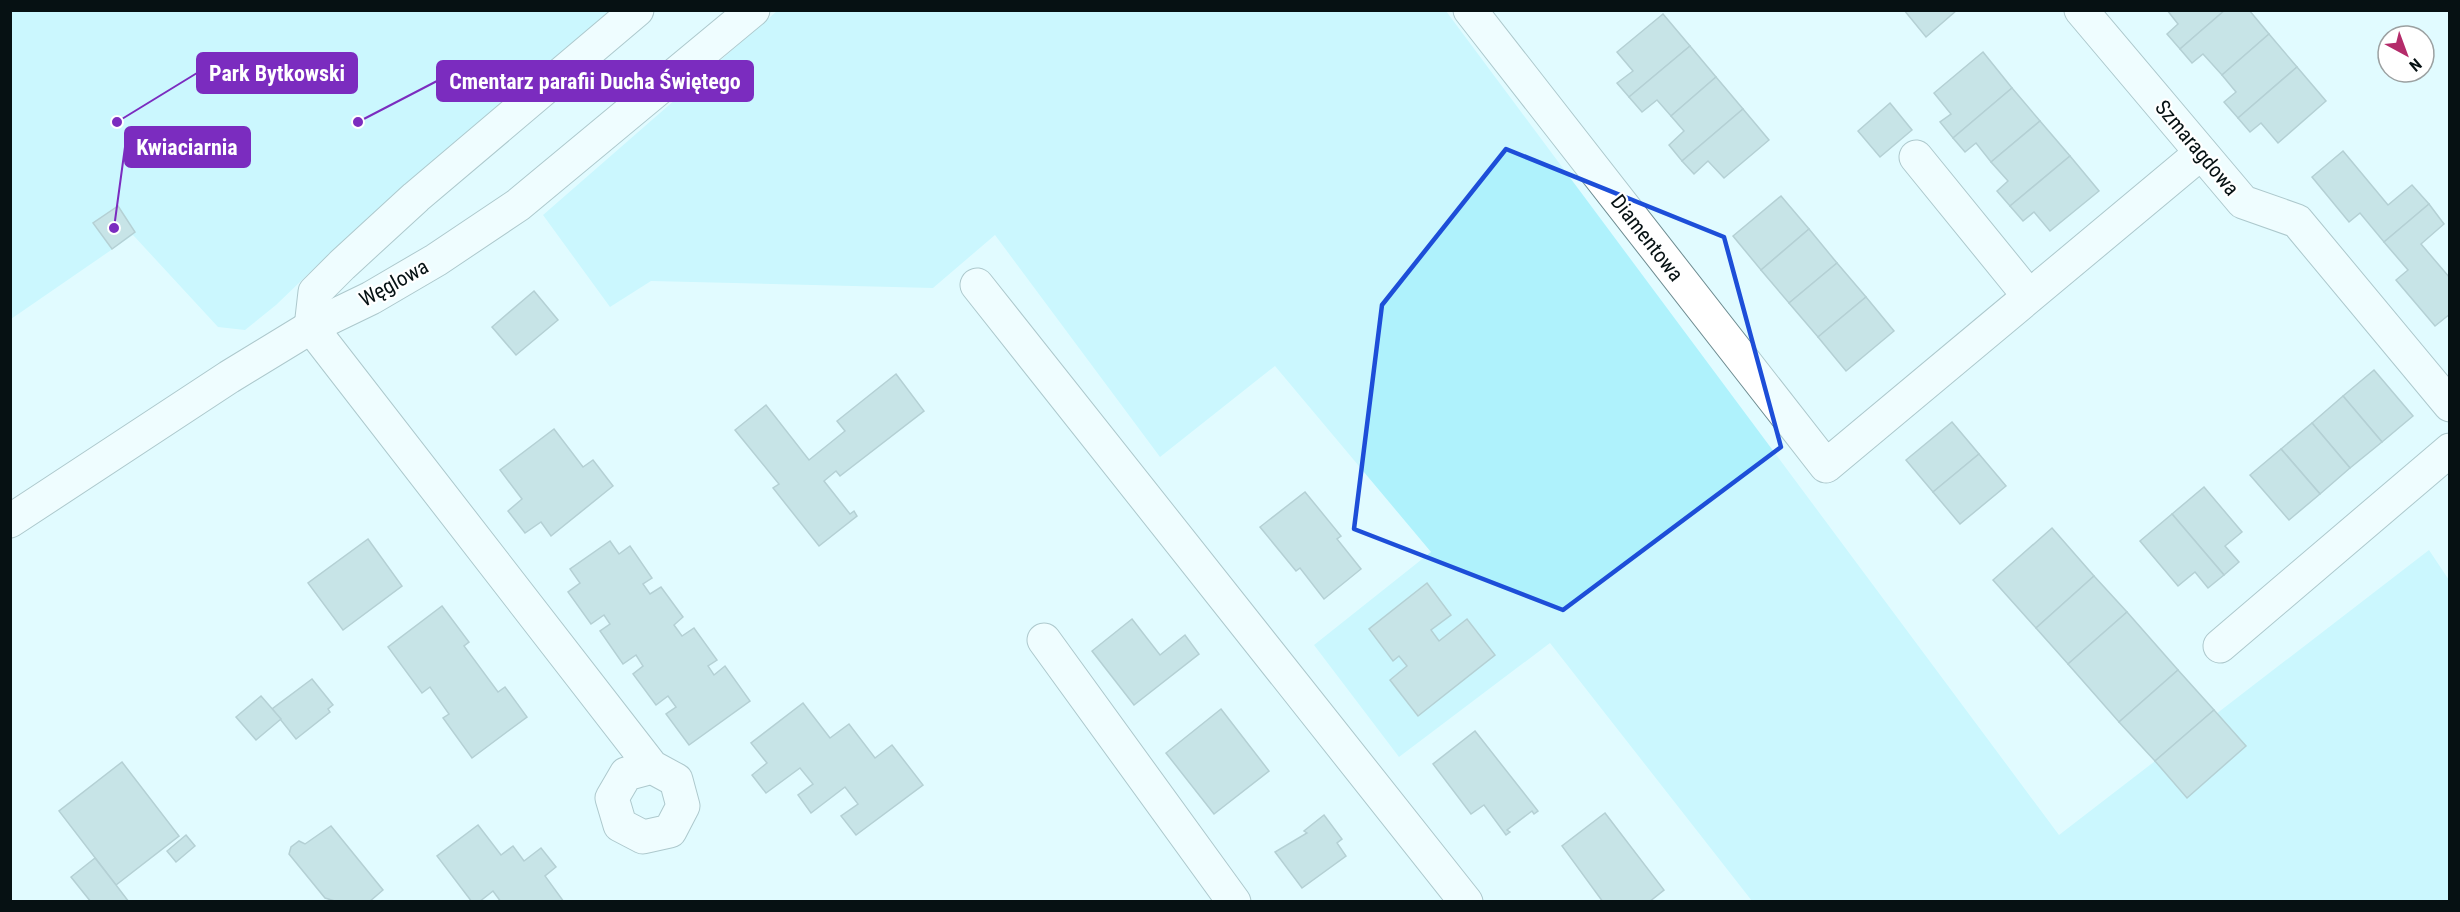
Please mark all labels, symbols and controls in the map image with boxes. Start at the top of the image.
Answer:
north arrow [2376,24,2436,84]
callout: Park Bytkowski [197,53,357,93]
text: N [2406,55,2425,75]
text: Park Bytkowski [209,61,345,86]
callout: Cmentarz parafii Ducha Świętego [437,61,753,101]
text: Cmentarz parafii Ducha Świętego [449,68,741,94]
street label: Szmaragdowa [2150,95,2244,201]
callout: Kwiaciarnia [125,127,250,167]
text: Kwiaciarnia [136,135,238,160]
street label: Diamentowa [1606,190,1688,286]
street label: Węglowa [355,254,433,312]

